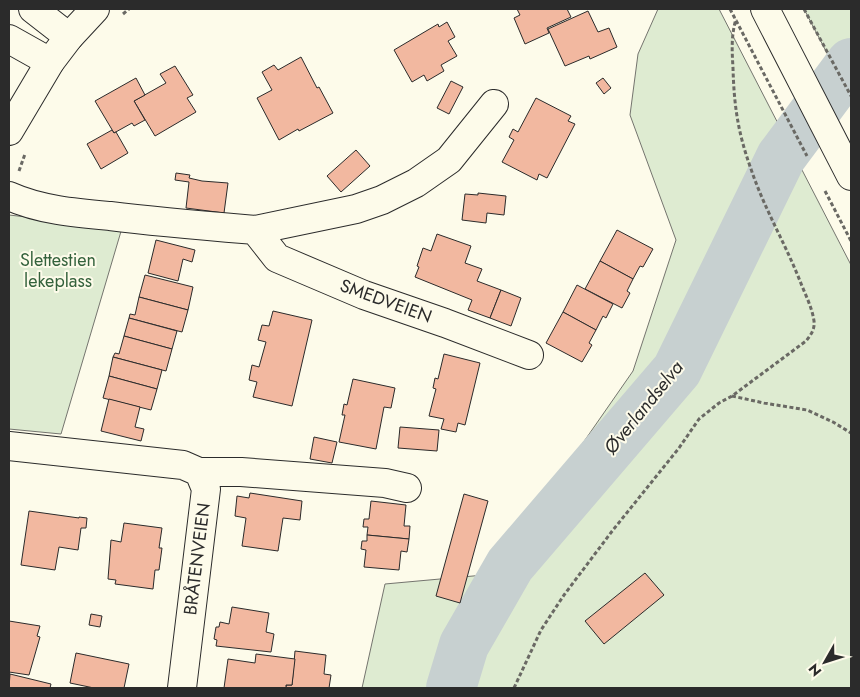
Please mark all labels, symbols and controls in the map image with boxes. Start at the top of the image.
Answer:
park label: Slettestien lekeplass [20,247,96,294]
street label: SMEDVEIEN [336,272,436,330]
water label: Øverlandselva [597,354,690,460]
street label: BRÅTENVEIEN [177,501,217,617]
north arrow [800,637,850,687]
text: N [804,660,826,681]

